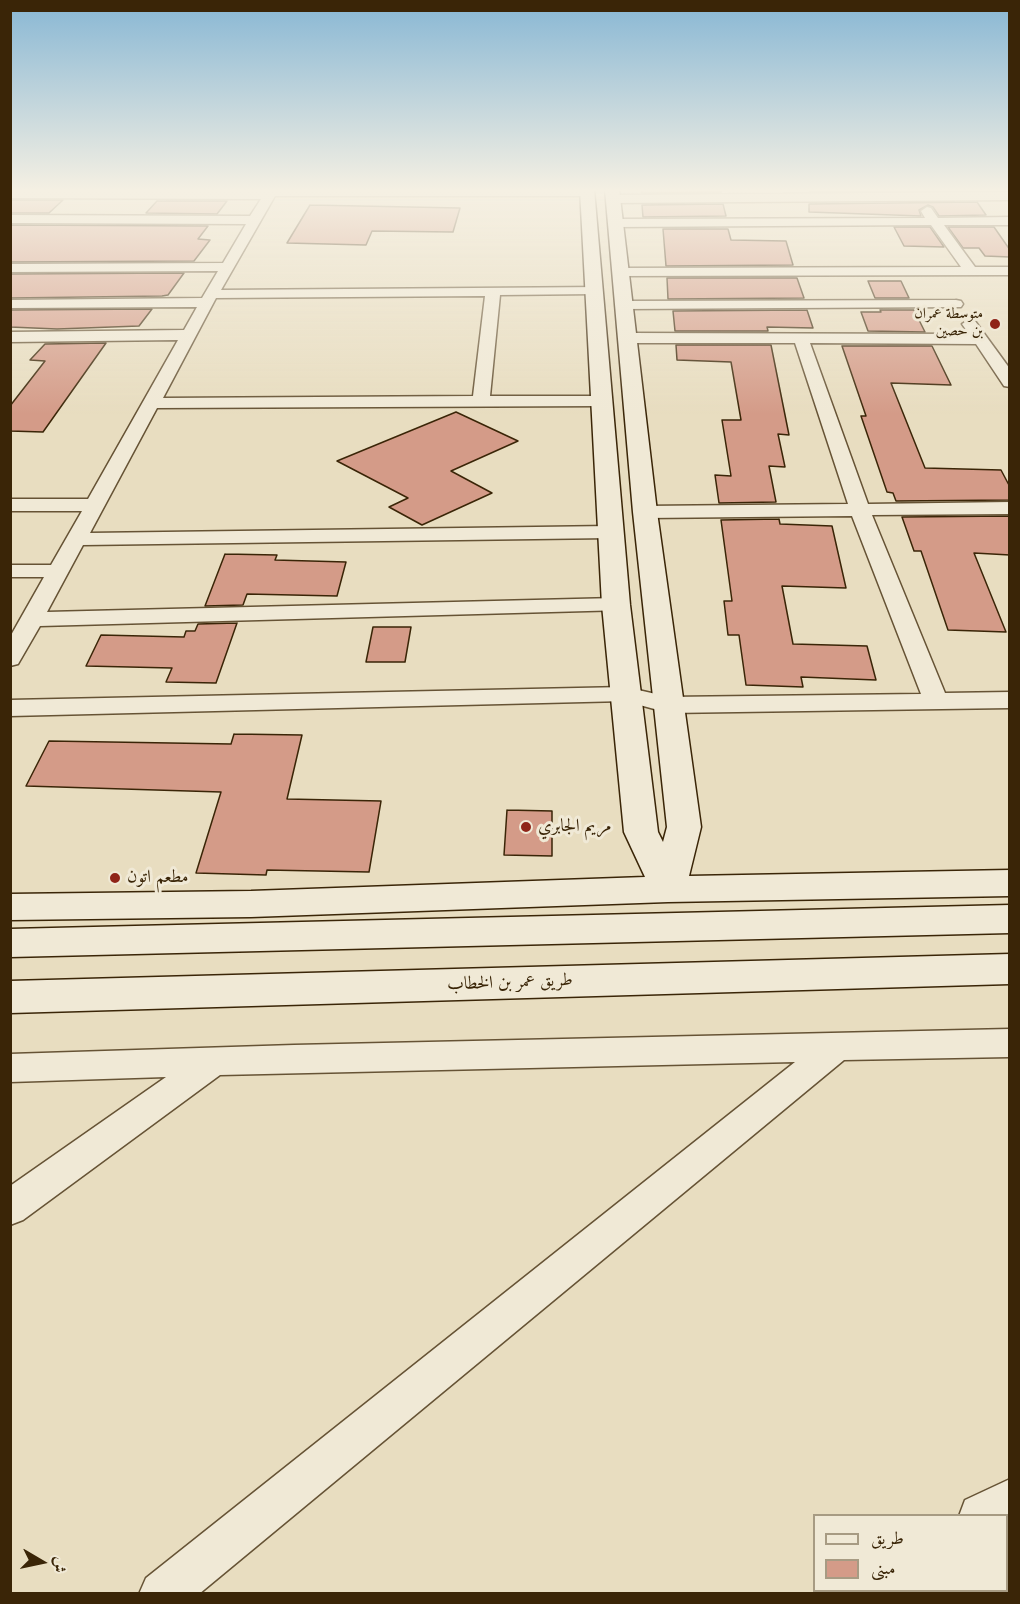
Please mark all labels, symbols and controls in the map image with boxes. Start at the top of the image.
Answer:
place label: متوسطة عمران بن حصين [914,306,983,341]
marker: متوسطة عمران بن حصين [988,317,1002,331]
place label: مريم الجابري [538,816,612,838]
marker: مريم الجابري [519,820,533,834]
place label: مطعم اتون [127,867,189,889]
marker: مطعم اتون [108,871,122,885]
street label: طريق عمر بن الخطاب [447,970,573,996]
legend [813,1514,1008,1592]
text: طريق [871,1526,904,1551]
north arrow [12,1532,72,1592]
text: ش [48,1555,72,1574]
text: مبنى [871,1556,896,1581]

